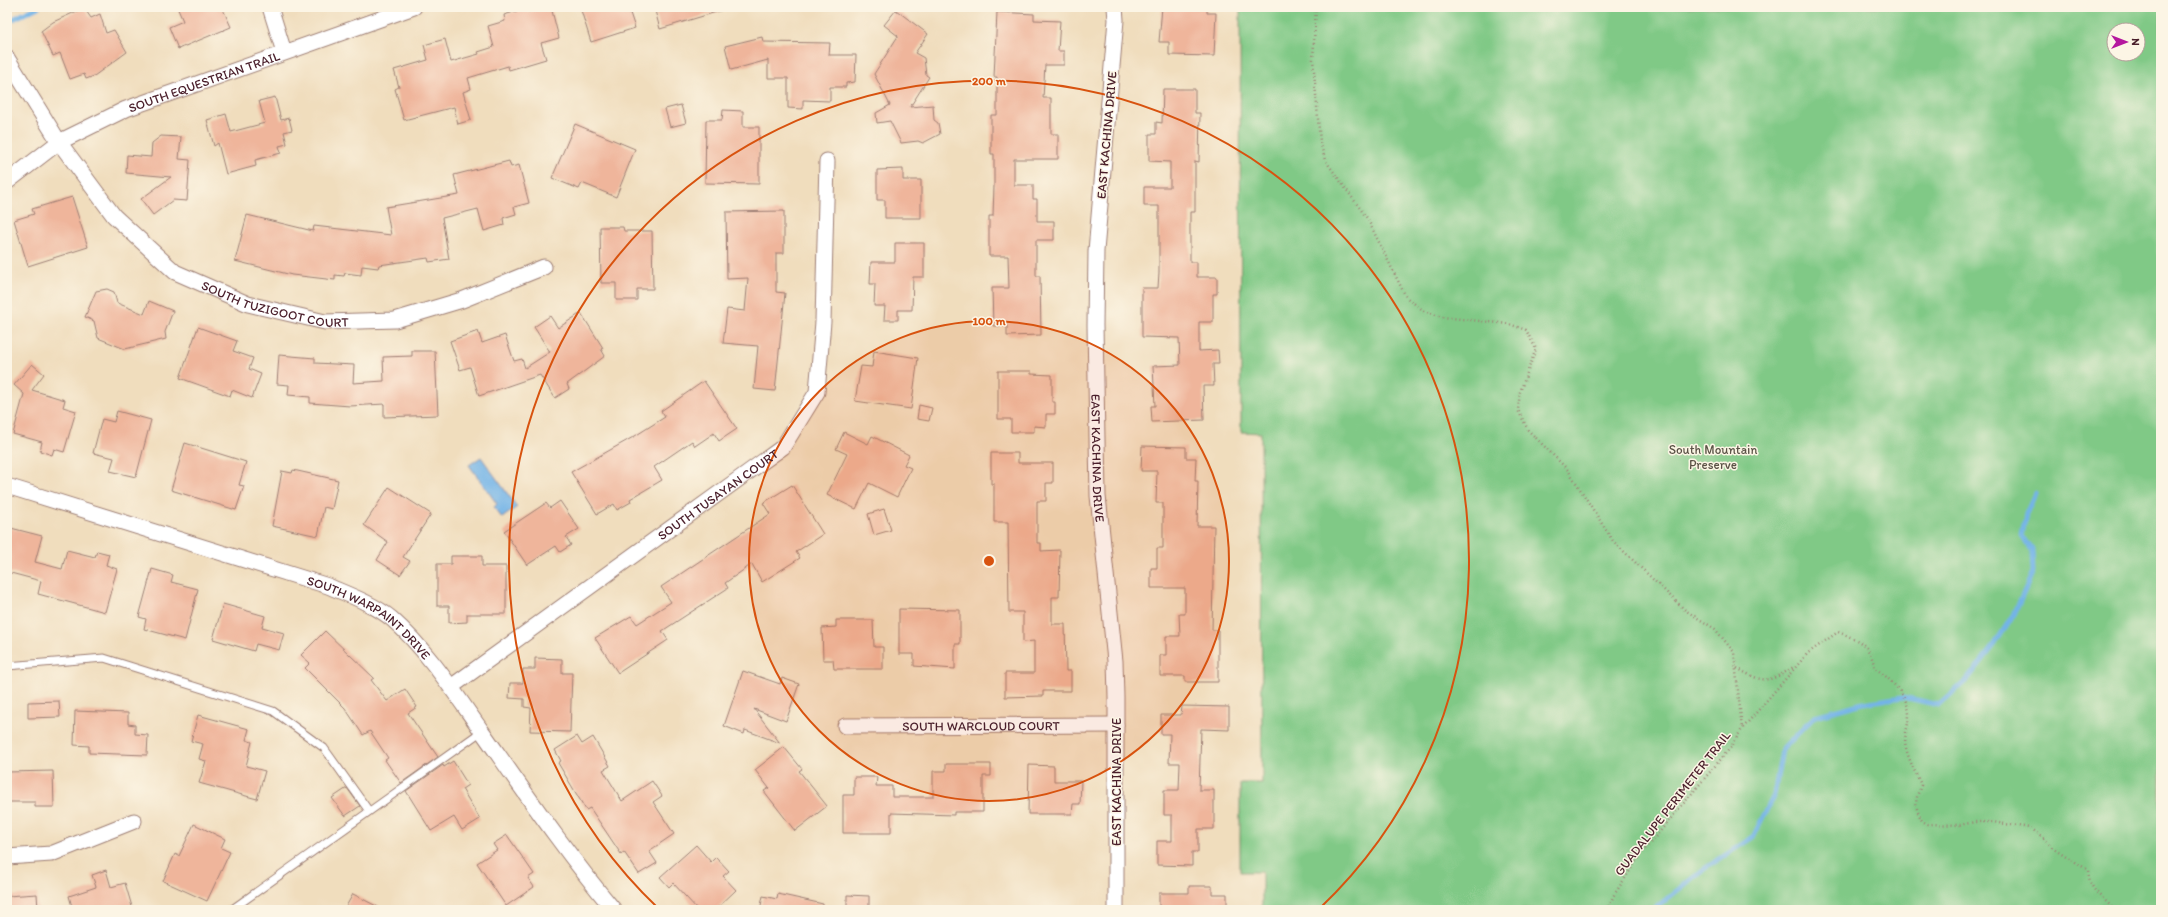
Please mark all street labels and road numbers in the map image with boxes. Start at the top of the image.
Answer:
street label: SOUTH EQUESTRIAN TRAIL [126,48,282,116]
street label: EAST KACHINA DRIVE [1093,71,1120,200]
street label: SOUTH TUZIGOOT COURT [199,278,350,330]
street label: EAST KACHINA DRIVE [1088,394,1108,523]
street label: SOUTH TUSAYAN COURT [655,446,782,543]
street label: SOUTH WARPAINT DRIVE [305,573,434,662]
street label: SOUTH WARCLOUD COURT [902,718,1061,734]
street label: EAST KACHINA DRIVE [1109,718,1124,846]
street label: GUADALUPE PERIMETER TRAIL [1611,728,1734,879]

